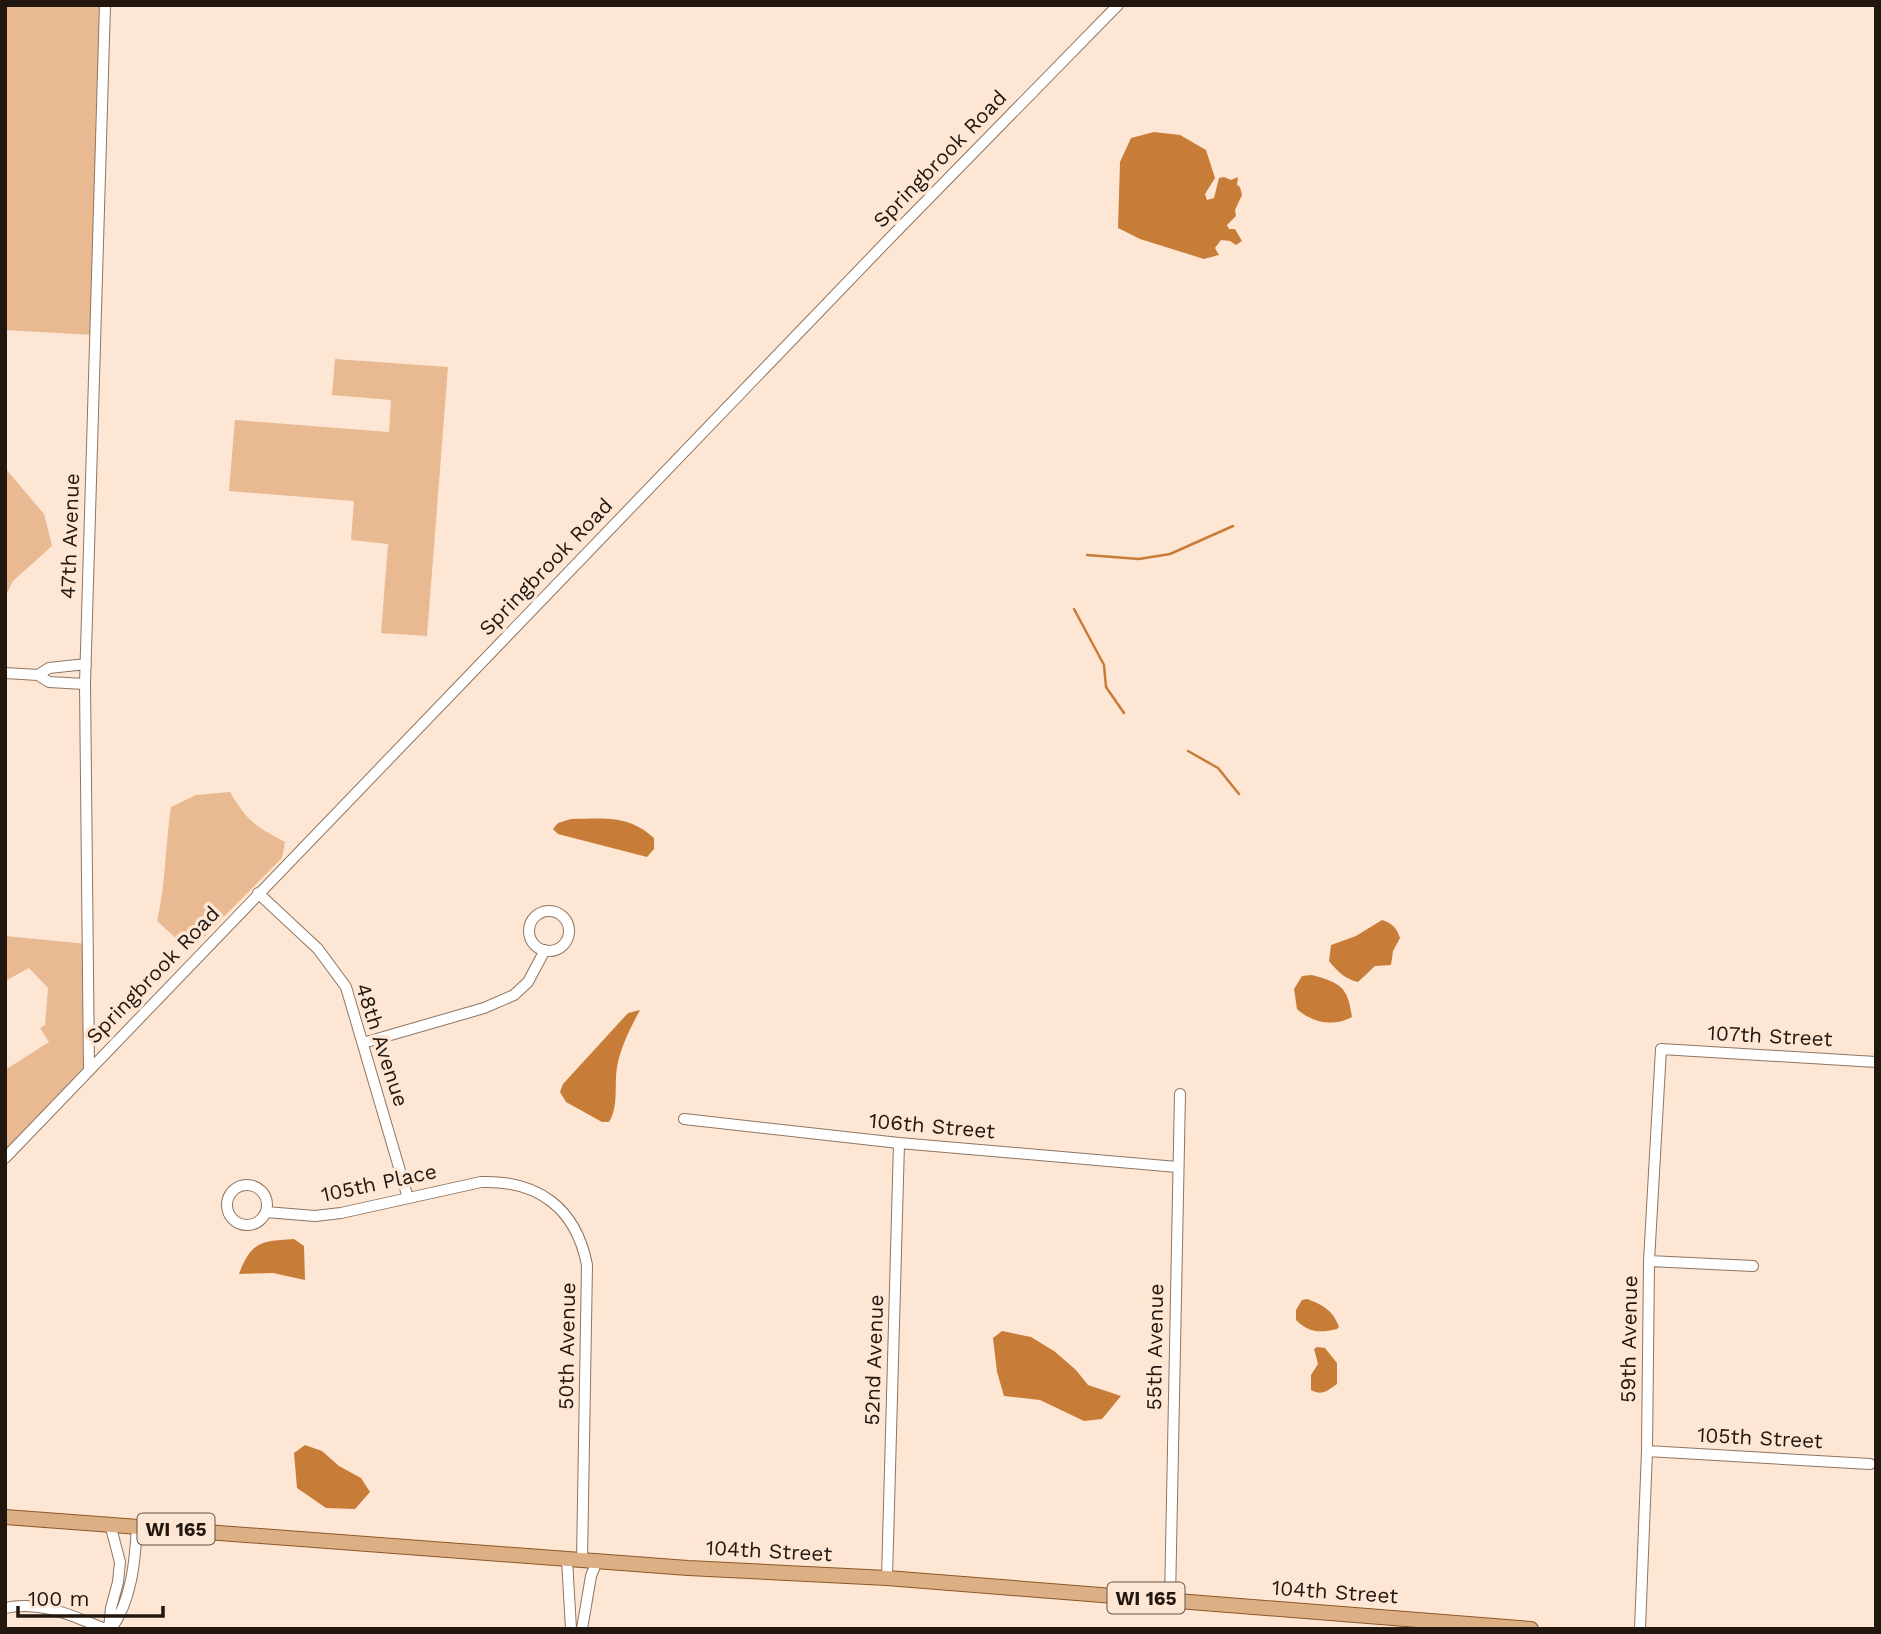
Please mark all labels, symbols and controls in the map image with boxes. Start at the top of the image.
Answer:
street label: Springbrook Road [868,85,1012,233]
street label: 47th Avenue [55,473,84,599]
street label: Springbrook Road [474,493,618,641]
street label: Springbrook Road [81,901,225,1049]
street label: 48th Avenue [351,980,414,1110]
street label: 107th Street [1707,1020,1833,1051]
street label: 106th Street [868,1108,996,1143]
street label: 105th Place [319,1158,439,1207]
street label: 59th Avenue [1615,1275,1642,1403]
street label: 50th Avenue [553,1282,580,1410]
street label: 55th Avenue [1141,1283,1168,1411]
street label: 52nd Avenue [859,1294,888,1426]
street label: 105th Street [1697,1422,1824,1453]
road number: WI 165 [138,1513,214,1544]
street label: 104th Street [705,1535,833,1566]
scale bar [18,1574,163,1618]
street label: 104th Street [1271,1575,1399,1608]
road number: WI 165 [1108,1582,1184,1614]
text: 100 m [28,1586,90,1611]

